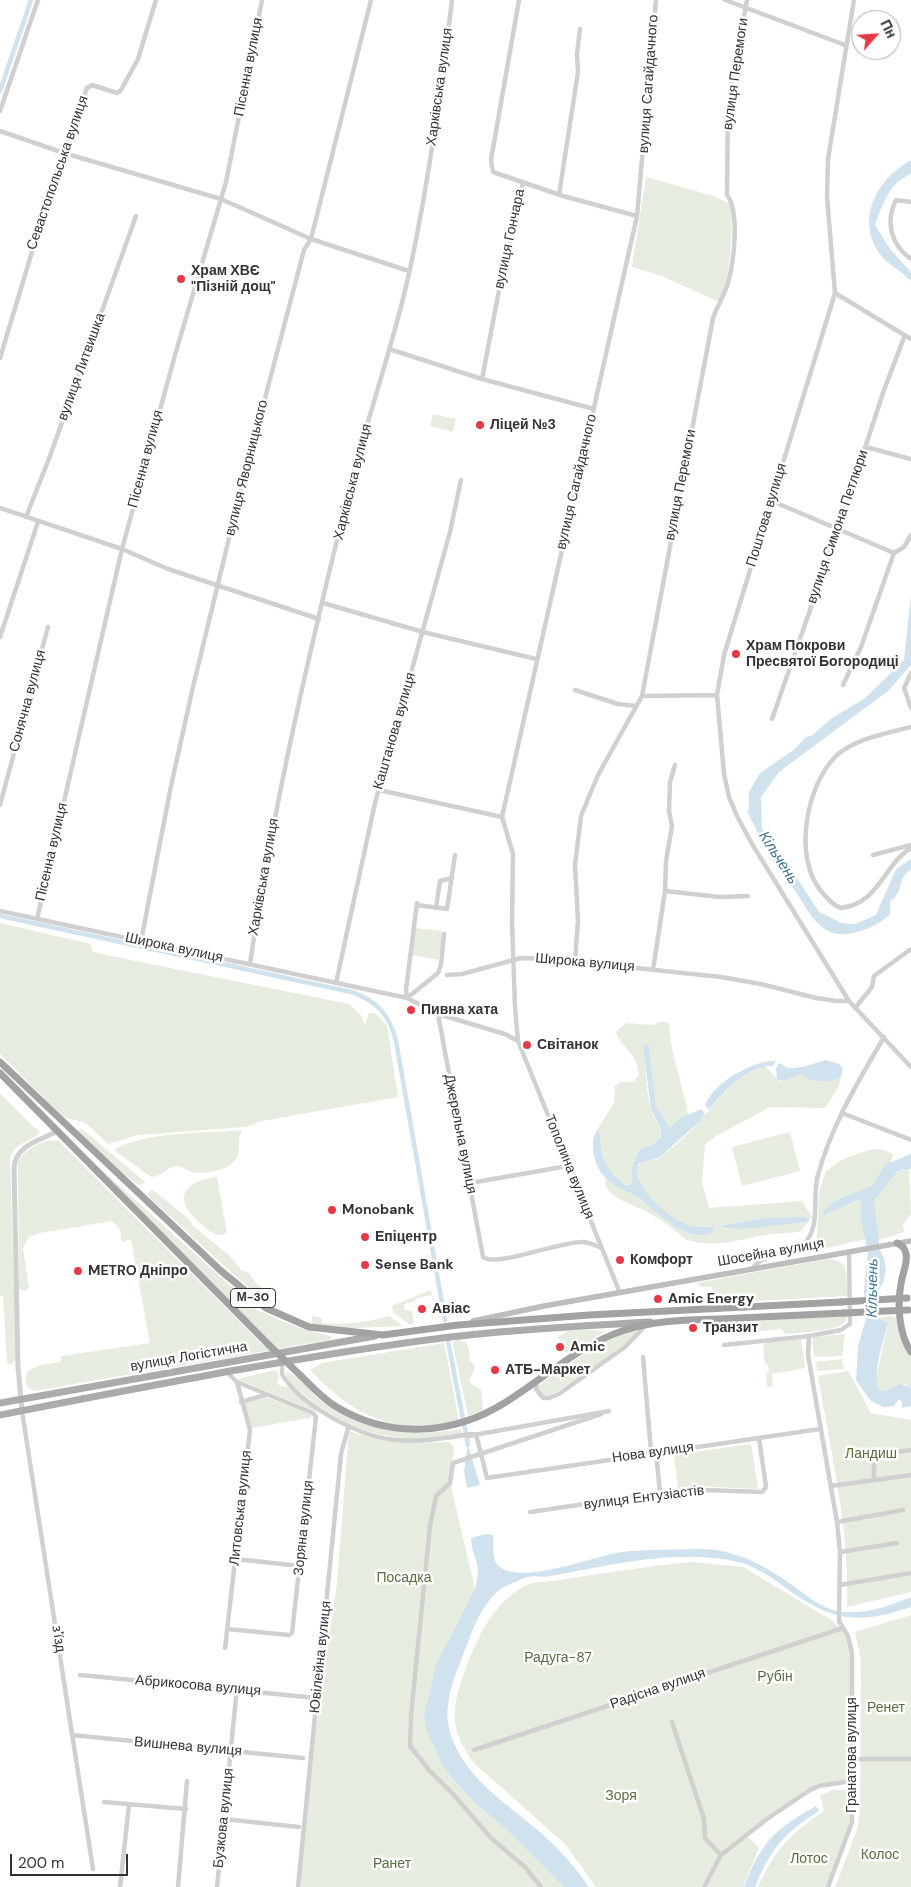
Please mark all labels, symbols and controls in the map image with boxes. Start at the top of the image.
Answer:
north arrow [851,10,901,60]
street label: вулиця Сагайдачного [636,14,662,154]
street label: Пісенна вулиця [231,16,267,118]
street label: вулиця Перемоги [720,17,752,131]
text: Пн [876,17,901,41]
street label: Харківська вулиця [423,27,457,147]
street label: Севастопольська вулиця [24,94,92,252]
street label: вулиця Гончара [491,187,529,291]
place label: Храм ХВЄ "Пізній дощ" [191,263,276,296]
marker: Храм ХВЄ "Пізній дощ" [175,273,187,285]
street label: вулиця Литвишка [55,311,109,423]
street label: вулиця Яворницького [222,398,272,538]
street label: Пісенна вулиця [125,408,167,510]
street label: вулиця Сагайдачного [553,413,601,551]
place label: Ліцей №3 [490,417,556,433]
marker: Ліцей №3 [474,419,486,431]
street label: Харківська вулиця [330,422,376,542]
street label: вулиця Перемоги [662,428,700,542]
street label: вулиця Симона Петлюри [804,448,872,606]
street label: Поштова вулиця [743,461,791,569]
place label: Храм Покрови Пресвятої Богородиці [746,638,899,670]
street label: Сонячна вулиця [6,648,50,754]
marker: Храм Покрови Пресвятої Богородиці [730,648,742,660]
street label: Каштанова вулиця [370,671,420,791]
street label: Пісенна вулиця [33,801,71,903]
street label: Харківська вулиця [245,817,283,937]
water label: Кільчень [754,828,802,888]
street label: Широка вулиця [124,929,224,967]
street label: Широка вулиця [535,950,635,976]
place label: Пивна хата [421,1002,498,1018]
marker: Пивна хата [405,1004,417,1016]
place label: Світанок [537,1037,598,1053]
marker: Світанок [521,1039,533,1051]
street label: Джерельна вулиця [440,1073,480,1195]
street label: Тополина вулиця [540,1112,598,1222]
place label: Monobank [342,1202,414,1218]
marker: Monobank [326,1204,338,1216]
place label: Епіцентр [375,1229,437,1245]
marker: Епіцентр [359,1231,371,1243]
street label: Шосейна вулиця [716,1235,826,1271]
place label: Комфорт [630,1252,693,1268]
marker: Комфорт [614,1254,626,1266]
place label: Sense Bank [375,1257,454,1273]
water label: Кільчень [863,1258,883,1318]
marker: Sense Bank [359,1259,371,1271]
place label: METRO Дніпро [88,1263,188,1279]
marker: METRO Дніпро [72,1265,84,1277]
road number: М-30 [230,1289,276,1308]
place label: Amic Energy [668,1291,754,1307]
marker: Amic Energy [652,1293,664,1305]
place label: Авіас [432,1301,470,1317]
marker: Авіас [416,1303,428,1315]
place label: Транзит [703,1320,758,1336]
marker: Транзит [687,1322,699,1334]
street label: вулиця Логістична [129,1338,249,1376]
place label: Amic [570,1339,605,1355]
marker: Amic [554,1341,566,1353]
place label: АТБ-Маркет [505,1362,591,1378]
marker: АТБ-Маркет [489,1364,501,1376]
street label: Нова вулиця [611,1439,695,1467]
park label: Ландиш [845,1446,897,1462]
street label: Литовська вулиця [227,1449,255,1567]
street label: Зоряна вулиця [291,1479,317,1577]
street label: вулиця Ентузіастів [583,1482,705,1514]
park label: Посадка [376,1570,432,1586]
street label: Ювілейна вулиця [307,1600,335,1714]
street label: з'їзд [48,1624,68,1654]
park label: Радуга-87 [524,1650,592,1666]
street label: Радісна вулиця [608,1665,708,1713]
park label: Рубін [757,1669,793,1685]
street label: Абрикосова вулиця [134,1672,262,1700]
street label: Гранатова вулиця [844,1697,860,1813]
park label: Ренет [867,1700,905,1716]
street label: Вишнева вулиця [133,1734,243,1760]
street label: Бузкова вулиця [210,1767,238,1869]
park label: Зоря [605,1788,637,1804]
scale bar [12,1844,130,1876]
park label: Колос [861,1847,899,1863]
park label: Лотос [790,1851,828,1867]
text: 200 m [18,1853,64,1873]
park label: Ранет [373,1856,411,1872]

